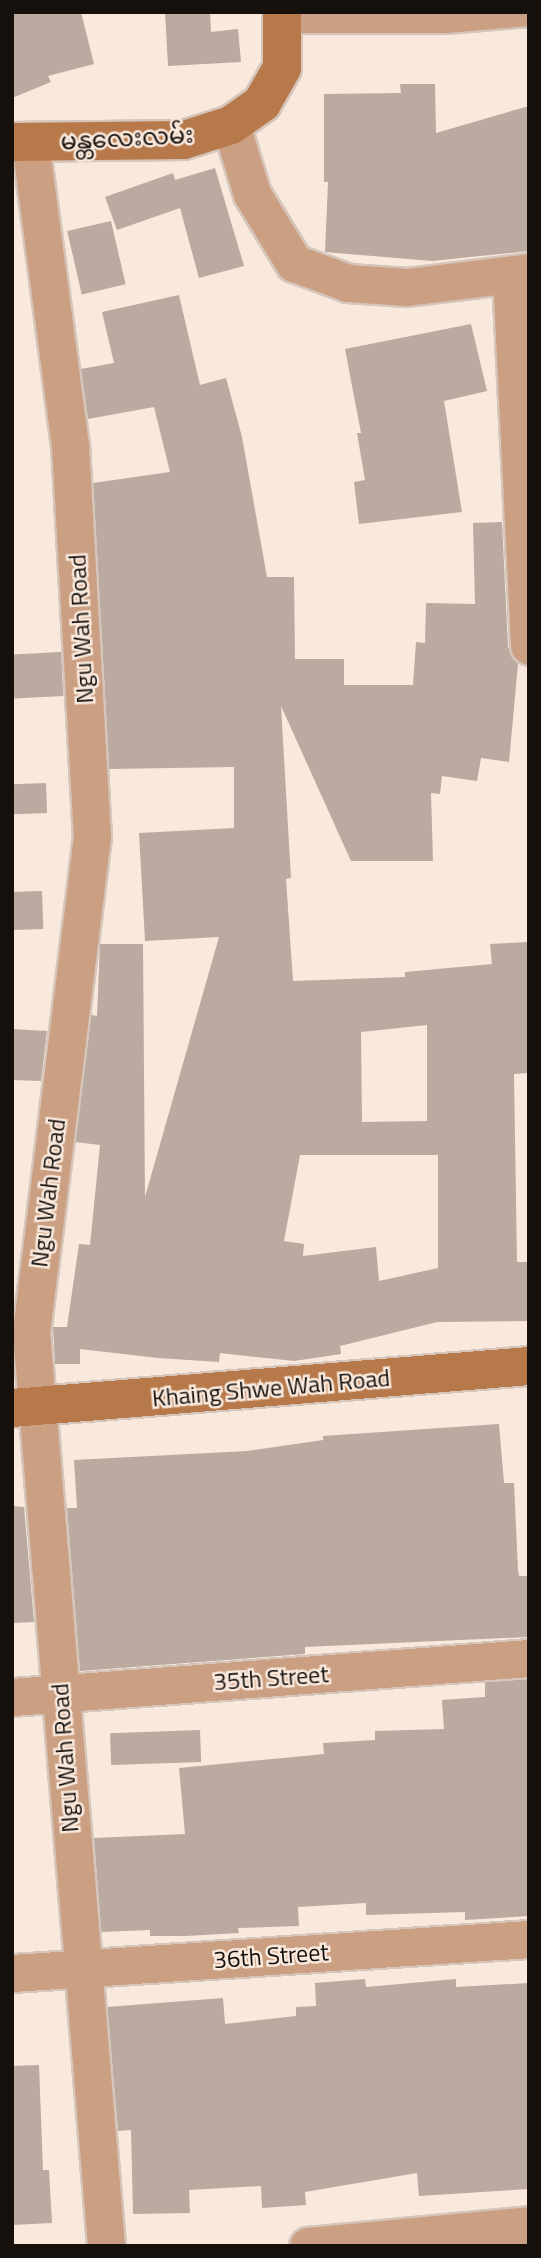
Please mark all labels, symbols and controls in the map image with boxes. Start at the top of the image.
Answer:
street label: မန္တလေးလမ်း [60,120,194,156]
street label: Ngu Wah Road [63,554,99,704]
street label: Ngu Wah Road [25,1117,71,1269]
street label: Khaing Shwe Wah Road [151,1363,391,1413]
street label: 35th Street [212,1660,330,1696]
street label: Ngu Wah Road [45,1682,85,1834]
street label: 36th Street [212,1938,330,1974]

